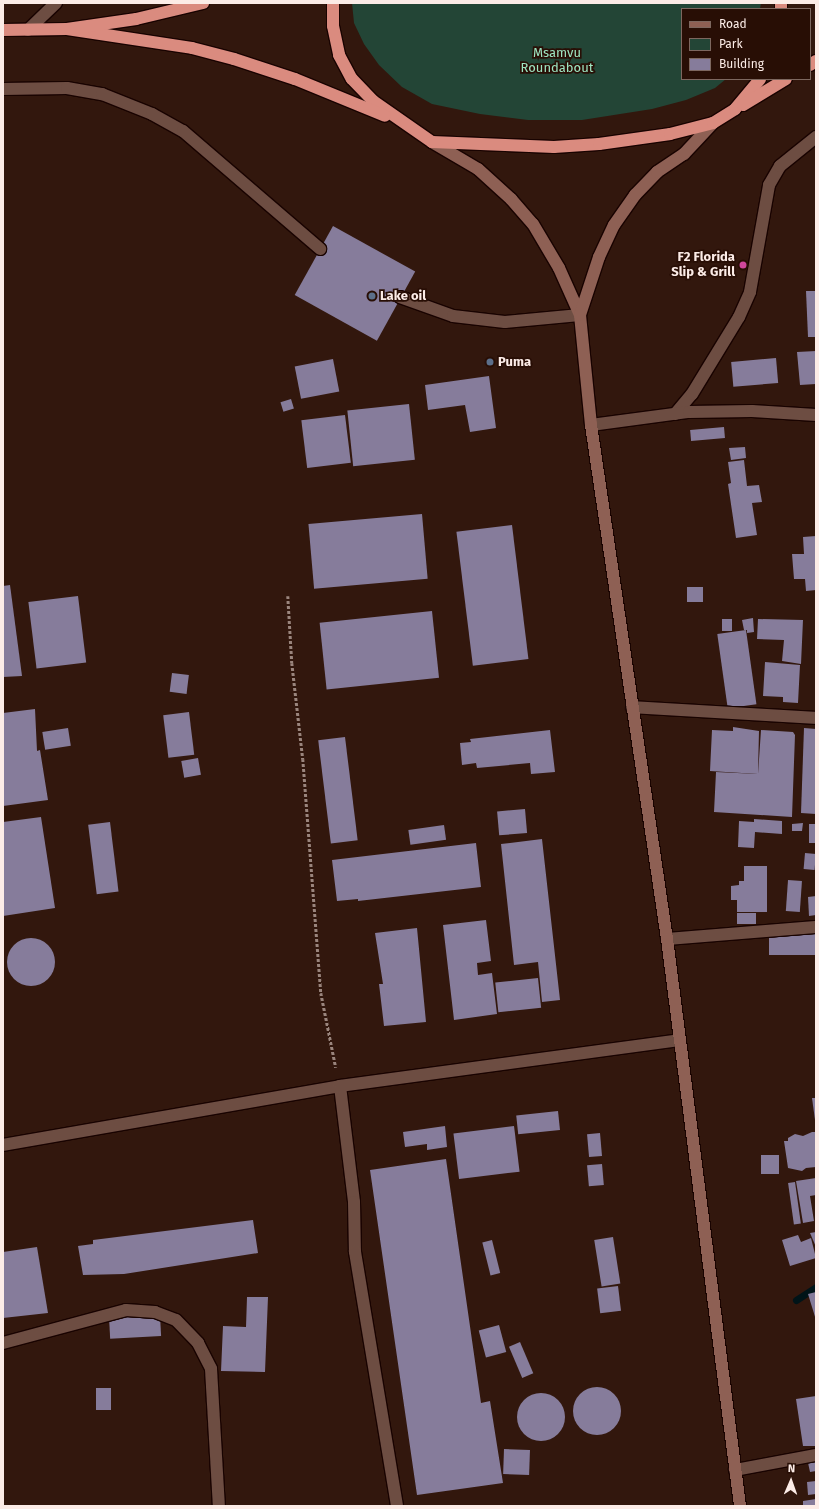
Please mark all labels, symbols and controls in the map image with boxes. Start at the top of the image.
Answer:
legend [681,8,811,80]
text: Road [719,17,747,31]
text: Park [719,37,743,51]
park label: Msamvu Roundabout [521,46,593,77]
text: Building [719,57,764,71]
place label: F2 Florida Slip & Grill [671,250,735,281]
marker: F2 Florida Slip & Grill [738,260,748,270]
place label: Lake oil [380,288,426,304]
marker: Lake oil [367,291,377,301]
place label: Puma [498,354,531,370]
marker: Puma [485,357,495,367]
north arrow [771,1461,811,1501]
text: N [788,1462,795,1475]

